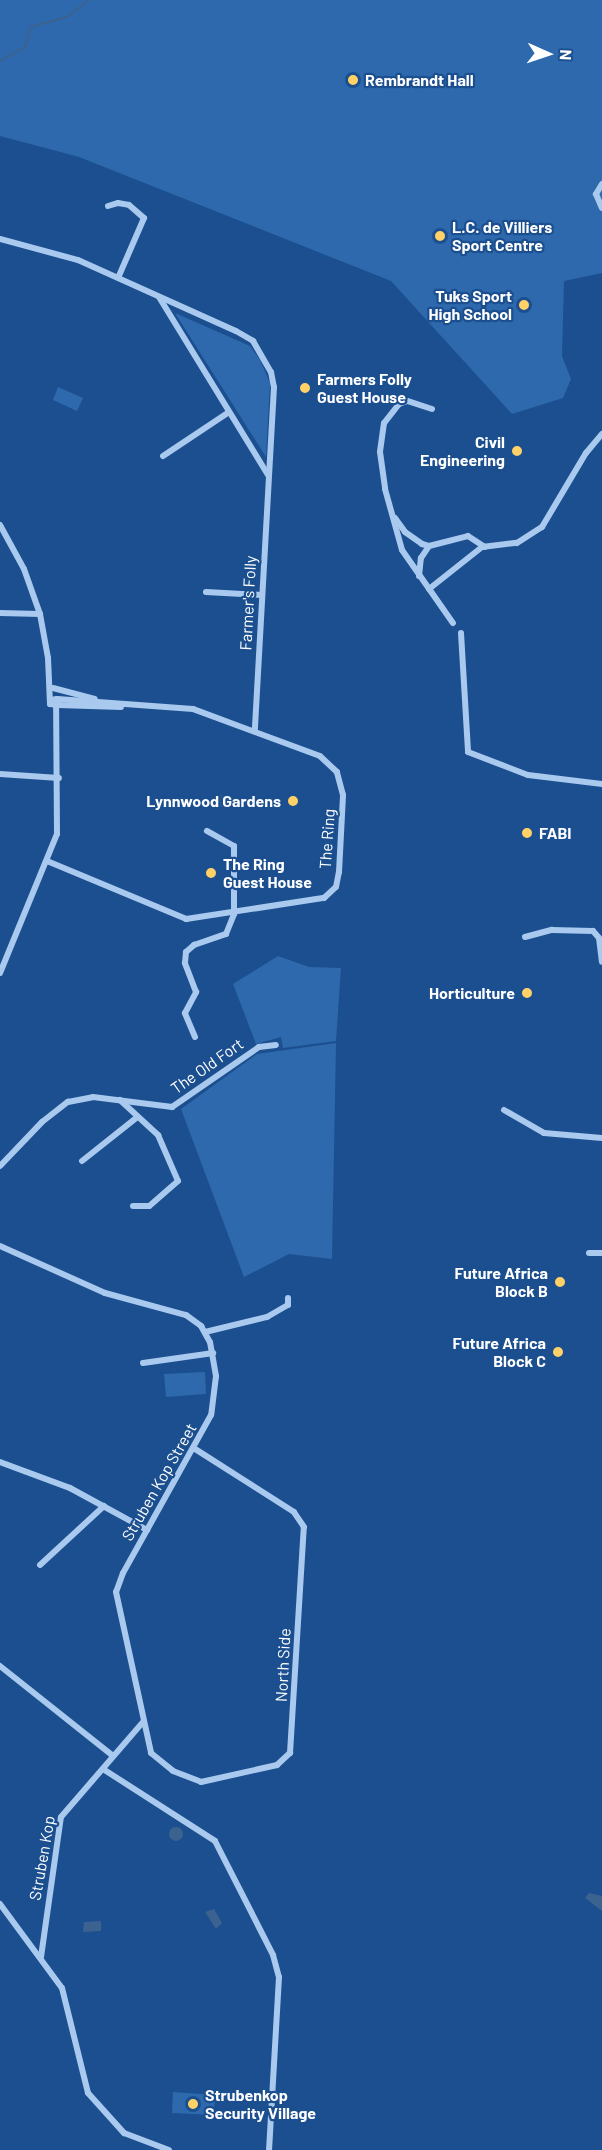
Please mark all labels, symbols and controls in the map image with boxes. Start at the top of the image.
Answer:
north arrow [518,24,578,84]
text: N [557,49,576,61]
place label: Rembrandt Hall [365,70,474,90]
marker: Rembrandt Hall [346,73,360,87]
place label: L.C. de Villiers Sport Centre [452,217,552,255]
marker: L.C. de Villiers Sport Centre [433,229,447,243]
place label: Tuks Sport High School [428,286,512,324]
marker: Tuks Sport High School [517,298,531,312]
place label: Farmers Folly Guest House [317,369,412,407]
marker: Farmers Folly Guest House [298,381,312,395]
place label: Civil Engineering [420,432,505,470]
marker: Civil Engineering [510,444,524,458]
street label: Farmer's Folly [236,555,260,651]
place label: Lynnwood Gardens [146,791,281,811]
marker: Lynnwood Gardens [286,794,300,808]
street label: The Ring [315,808,339,870]
place label: FABI [539,823,572,843]
marker: FABI [520,826,534,840]
place label: The Ring Guest House [223,854,312,892]
marker: The Ring Guest House [204,866,218,880]
place label: Horticulture [429,983,515,1003]
marker: Horticulture [520,986,534,1000]
street label: The Old Fort [167,1034,247,1098]
place label: Future Africa Block B [455,1263,548,1301]
marker: Future Africa Block B [553,1275,567,1289]
place label: Future Africa Block C [453,1333,546,1371]
marker: Future Africa Block C [551,1345,565,1359]
street label: Struben Kop Street [118,1420,200,1544]
street label: North Side [271,1628,295,1702]
street label: Struben Kop [25,1814,59,1902]
place label: Strubenkop Security Village [205,2085,316,2123]
marker: Strubenkop Security Village [186,2097,200,2111]

